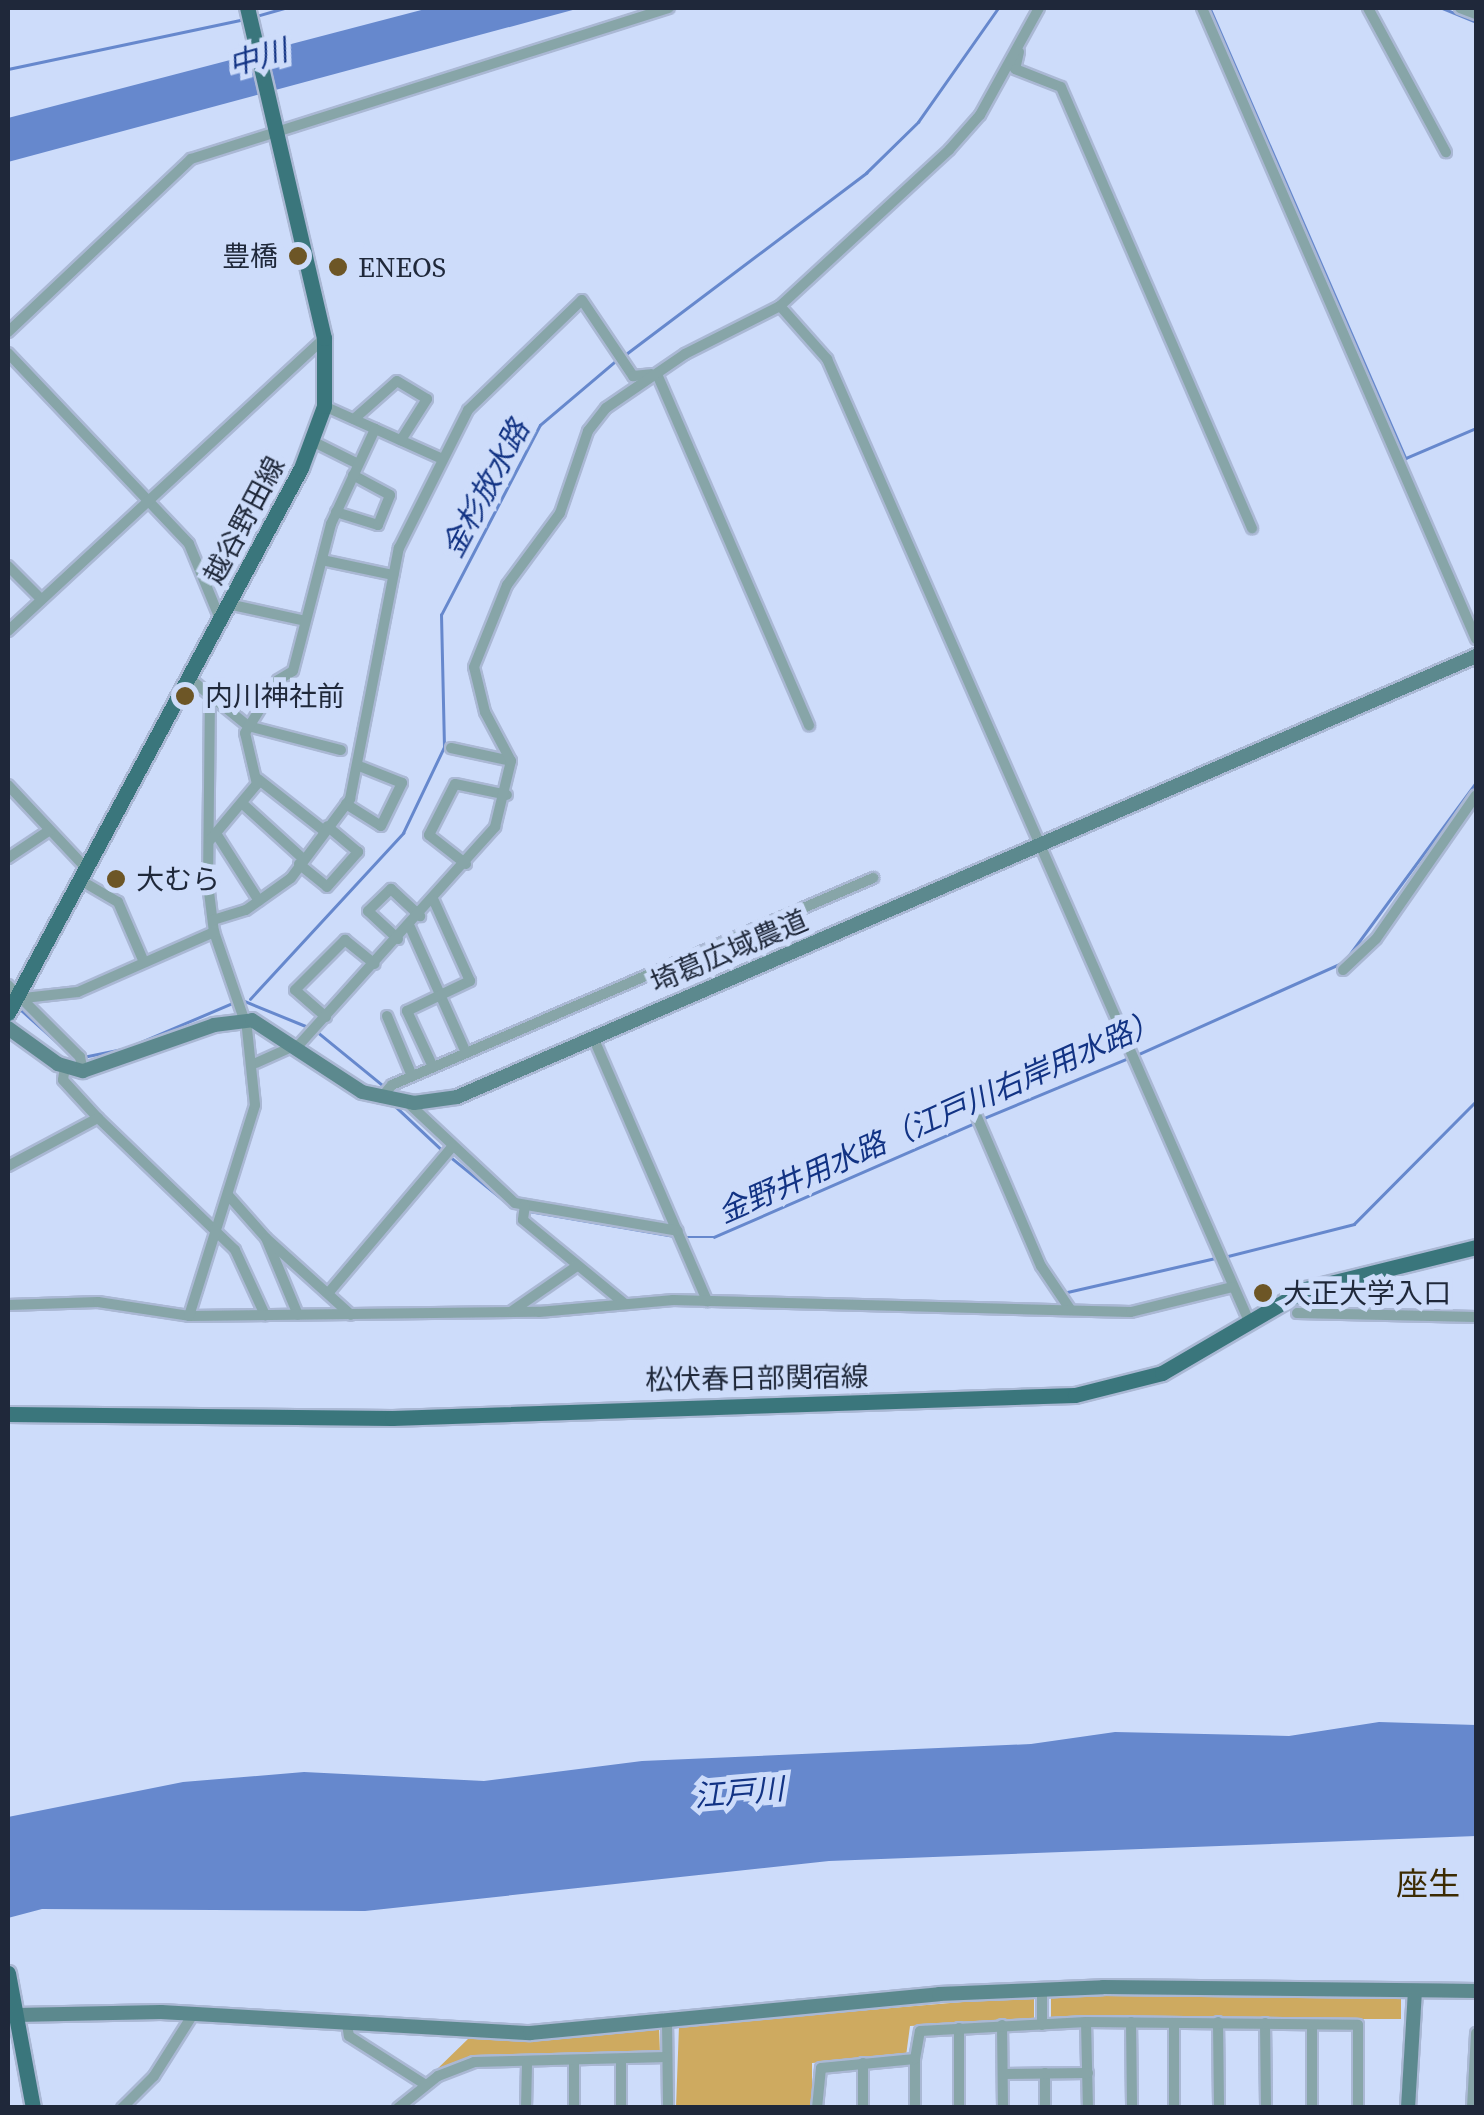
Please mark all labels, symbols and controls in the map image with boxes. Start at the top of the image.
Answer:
water label: 中川 [224,32,292,84]
place label: 豊橋 [222,239,278,273]
marker: 豊橋 [287,245,309,267]
place label: ENEOS [358,250,446,284]
marker: ENEOS [327,256,349,278]
water label: 金杉放水路 [435,414,537,564]
street label: 越谷野田線 [196,450,292,590]
place label: 内川神社前 [205,679,345,713]
marker: 内川神社前 [174,685,196,707]
place label: 大むら [136,862,220,896]
marker: 大むら [105,868,127,890]
street label: 埼葛広域農道 [645,903,813,999]
water label: 金野井用水路（江戸川右岸用水路） [712,1003,1166,1231]
place label: 大正大学入口 [1283,1276,1451,1310]
marker: 大正大学入口 [1252,1282,1274,1304]
street label: 松伏春日部関宿線 [645,1359,869,1397]
water label: 江戸川 [693,1771,785,1815]
district label: 座生 [1396,1865,1460,1903]

